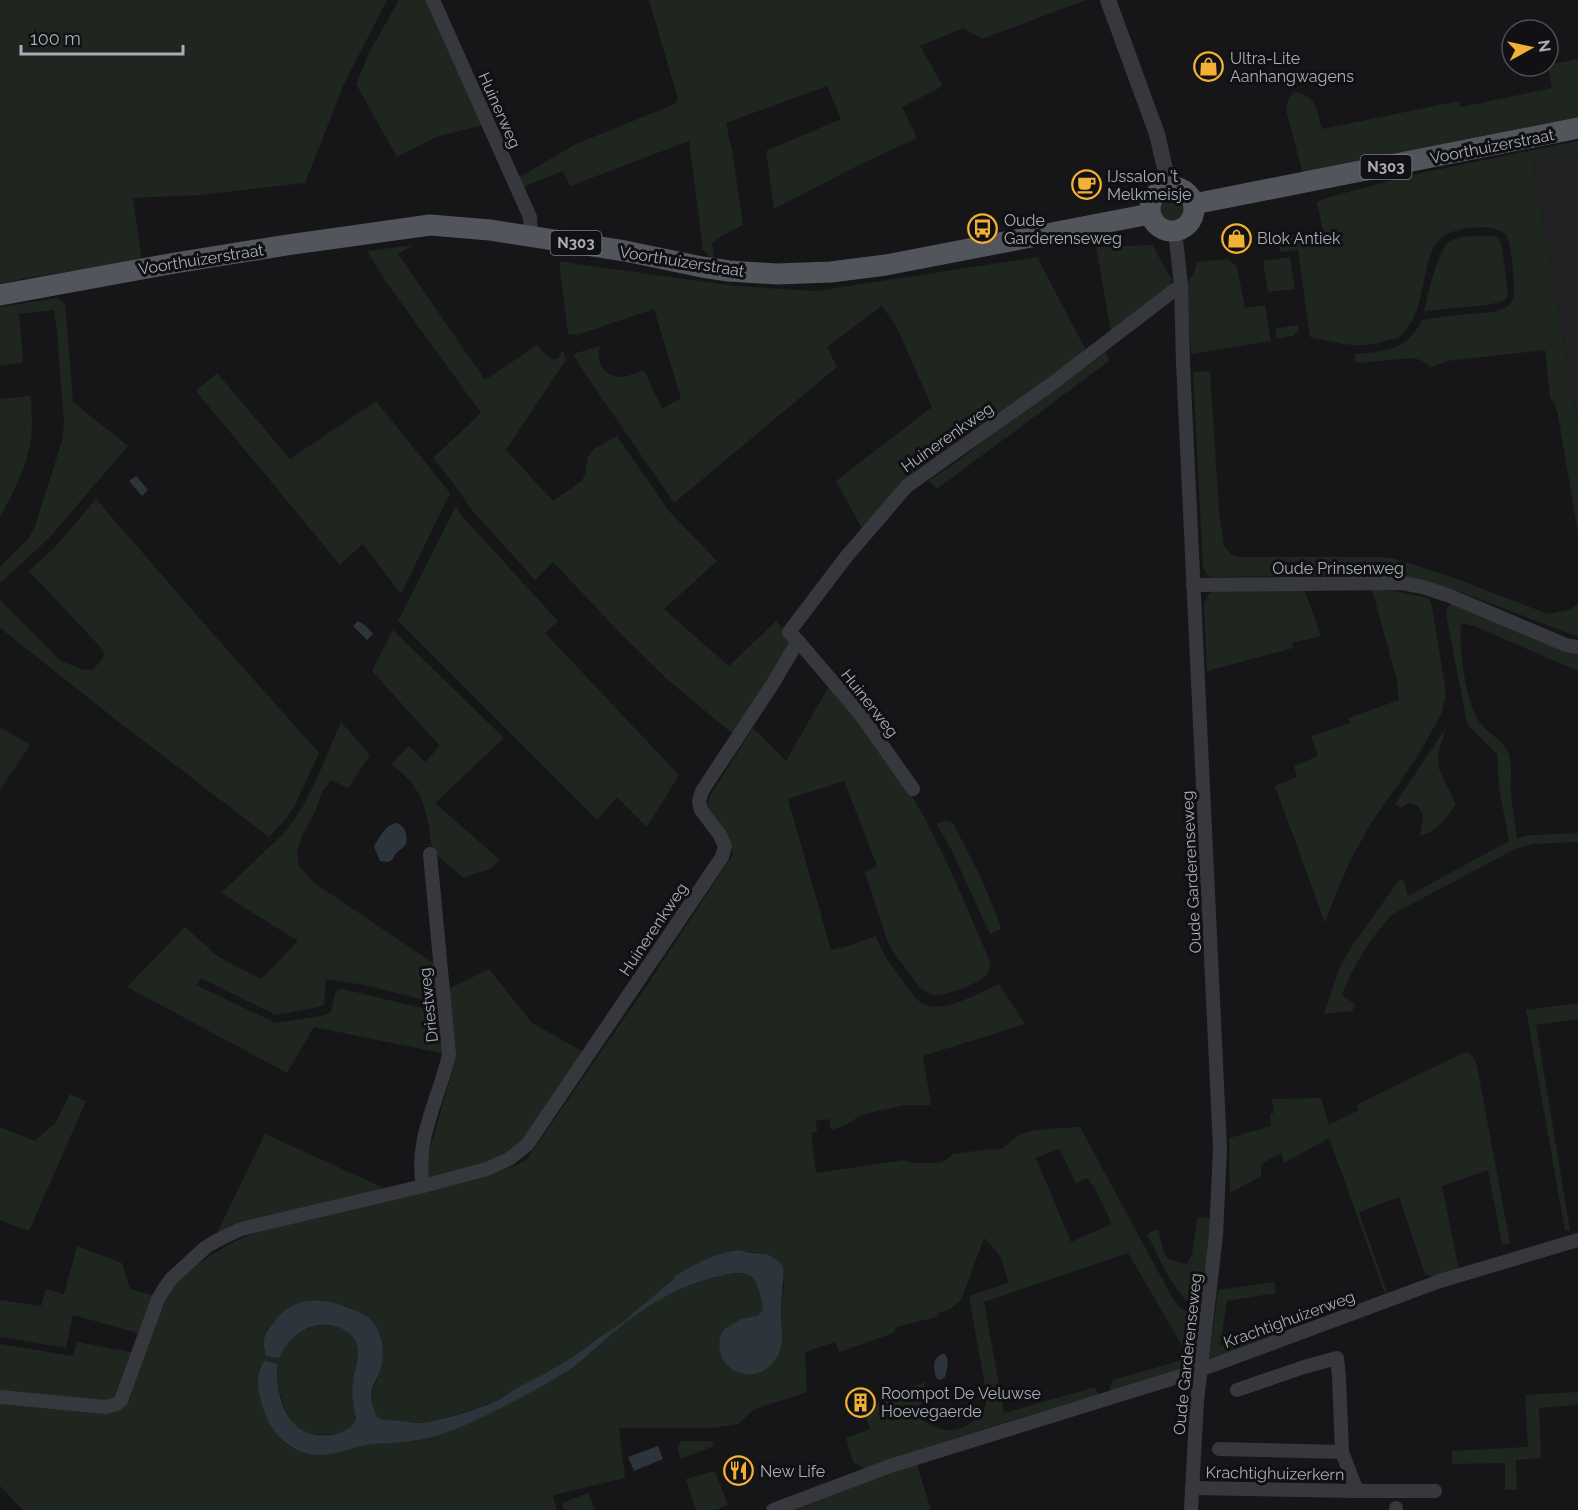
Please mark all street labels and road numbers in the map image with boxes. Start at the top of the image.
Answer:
street label: Huinerweg [474,69,525,151]
street label: Voorthuizerstraat [1428,125,1556,168]
road number: N303 [1360,155,1412,179]
road number: N303 [550,231,602,255]
street label: Voorthuizerstraat [137,240,266,279]
street label: Voorthuizerstraat [618,242,746,281]
street label: Huinerenkweg [898,399,997,476]
street label: Oude Prinsenweg [1272,559,1404,578]
street label: Huinerweg [837,665,902,741]
street label: Oude Garderenseweg [1178,790,1205,954]
street label: Huinerenkweg [615,879,692,979]
street label: Driestweg [415,967,442,1043]
street label: Oude Garderenseweg [1170,1272,1205,1436]
street label: Krachtighuizerweg [1221,1287,1357,1352]
street label: Krachtighuizerkern [1205,1463,1345,1484]

